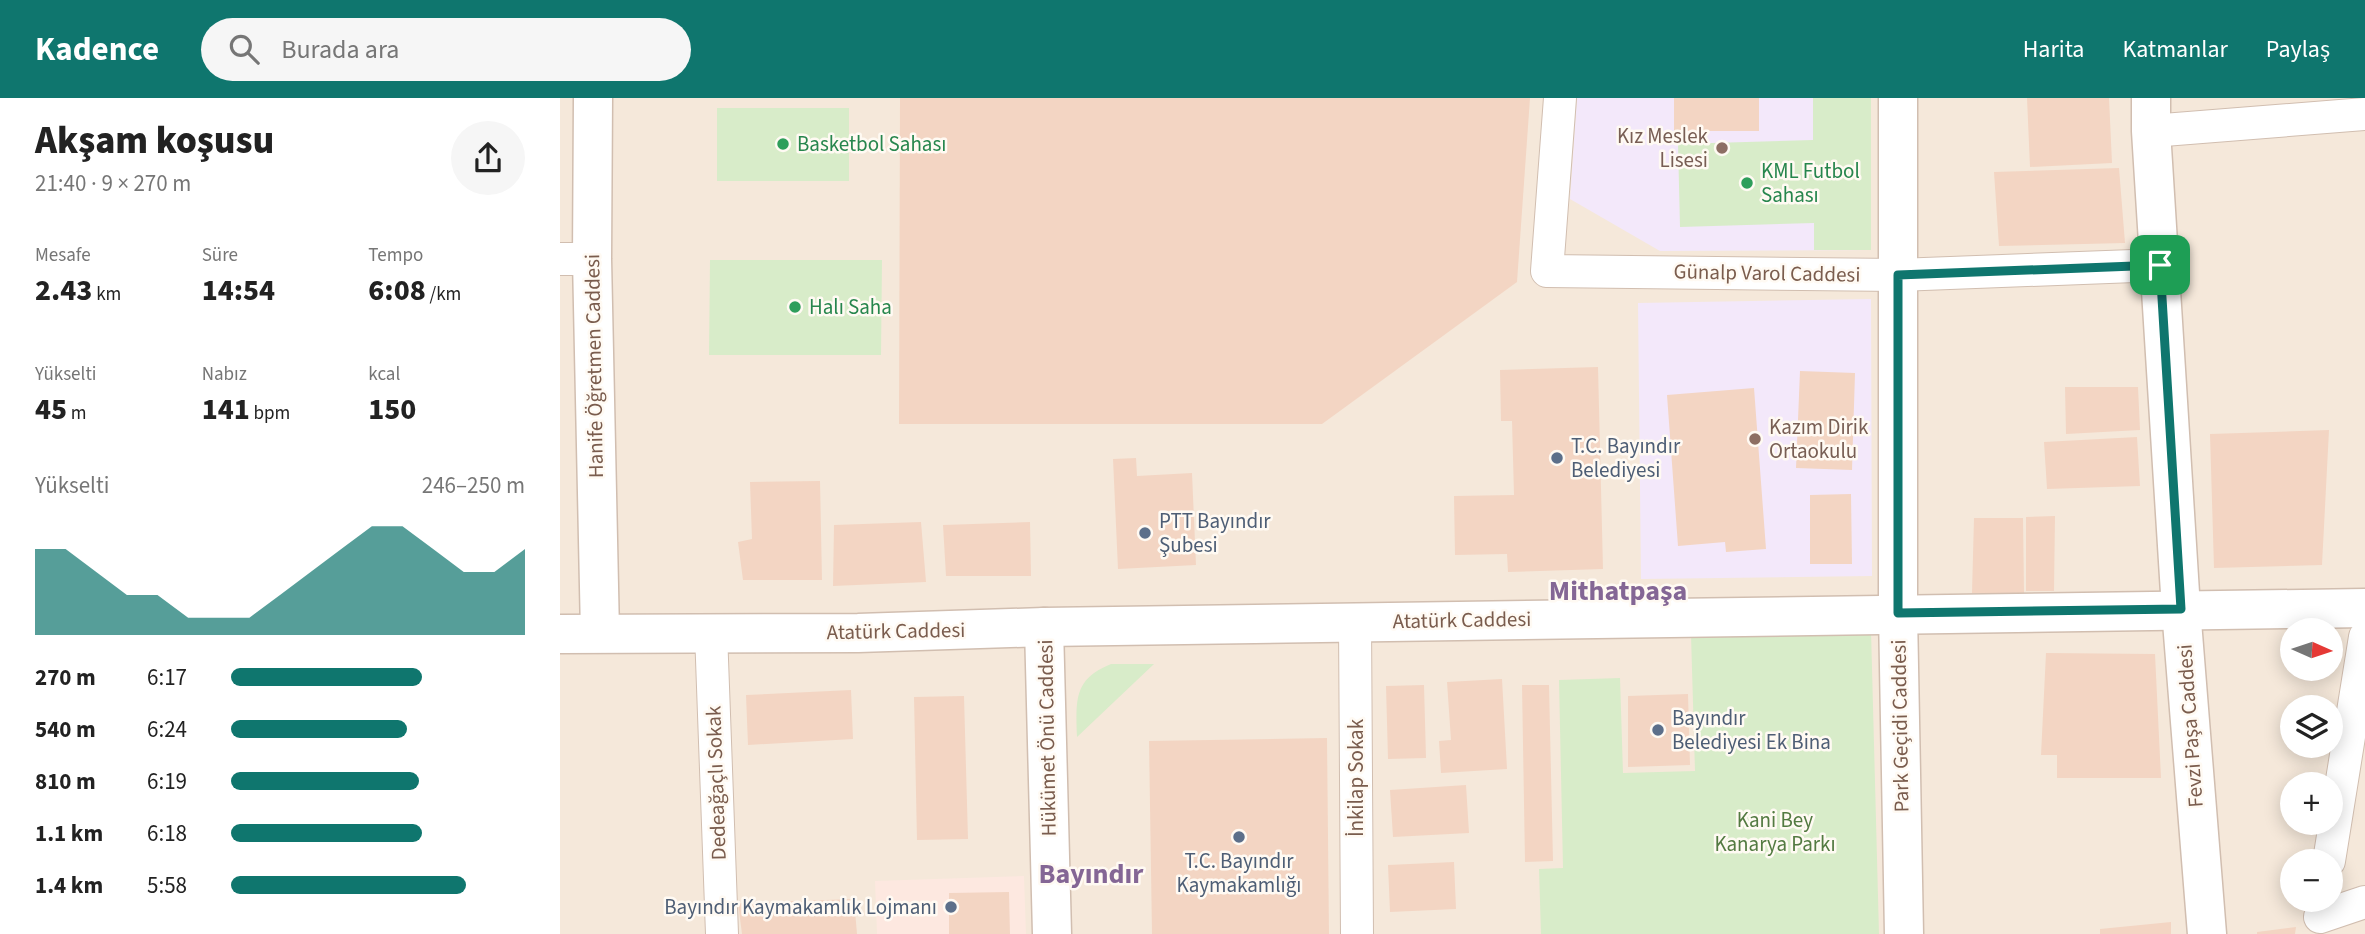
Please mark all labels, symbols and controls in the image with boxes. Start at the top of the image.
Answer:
search box [201,18,691,81]
text: Kadence [35,26,159,73]
icon: search [225,30,263,68]
text: Burada ara [281,31,399,68]
text: Harita [2023,32,2084,67]
text: Katmanlar [2122,32,2228,67]
text: Paylaş [2266,32,2330,67]
text: Akşam koşusu [35,114,274,168]
button: share [451,121,525,195]
place label: Kız Meslek Lisesi [1617,121,1709,175]
place label: Basketbol Sahası [797,129,946,159]
marker: Basketbol Sahası [775,136,791,152]
marker: Kız Meslek Lisesi [1714,140,1730,156]
place label: KML Futbol Sahası [1761,156,1860,210]
text: 21:40 · 9 × 270 m [35,167,191,200]
marker: KML Futbol Sahası [1739,175,1755,191]
pin [2130,235,2190,295]
text: Mesafe [35,242,91,269]
text: Süre [202,242,238,269]
text: Tempo [368,242,423,269]
icon: arrive [2141,246,2179,284]
street label: Hanife Öğretmen Caddesi [577,254,611,478]
street label: Günalp Varol Caddesi [1673,256,1861,290]
text: 2.43 [35,269,92,312]
text: 14:54 [202,269,275,312]
text: 6:08 [368,269,426,312]
text: km [92,281,121,308]
text: /km [426,281,461,308]
place label: Halı Saha [809,292,892,322]
marker: Halı Saha [787,299,803,315]
text: Yükselti [35,361,96,388]
text: Nabız [202,361,247,388]
text: kcal [368,361,400,388]
text: 45 [35,388,67,431]
text: 141 [202,388,250,431]
text: 150 [368,388,416,431]
text: m [67,400,87,427]
text: bpm [250,400,290,427]
place label: Kazım Dirik Ortaokulu [1769,412,1869,466]
place label: T.C. Bayındır Belediyesi [1571,431,1681,485]
marker: Kazım Dirik Ortaokulu [1747,431,1763,447]
marker: T.C. Bayındır Belediyesi [1549,450,1565,466]
text: Yükselti [35,469,109,502]
text: 246–250 m [422,469,525,502]
place label: PTT Bayındır Şubesi [1159,506,1271,560]
marker: PTT Bayındır Şubesi [1137,525,1153,541]
district label: Mithatpaşa [1549,571,1687,611]
street label: Atatürk Caddesi [1392,604,1532,636]
street label: Atatürk Caddesi [826,615,966,647]
north arrow [2280,618,2343,681]
map controls [2280,618,2343,912]
street label: Hükümet Önü Caddesi [1030,639,1064,837]
street label: Park Geçidi Caddesi [1883,639,1917,813]
street label: Fevzi Paşa Caddesi [2169,643,2211,809]
text: 270 m [35,661,96,694]
text: 6:17 [147,661,187,694]
button: layers [2280,695,2343,758]
place label: Bayındır Belediyesi Ek Bina [1672,703,1831,757]
street label: Dedeağaçlı Sokak [698,705,734,861]
text: 540 m [35,713,96,746]
text: 6:24 [147,713,187,746]
street label: İnkilap Sokak [1341,718,1371,837]
marker: Bayındır Belediyesi Ek Bina [1650,722,1666,738]
text: 810 m [35,765,96,798]
text: 6:19 [147,765,187,798]
button: + [2280,772,2343,835]
park label: Kani Bey Kanarya Parkı [1714,805,1836,859]
text: 1.1 km [35,817,103,850]
text: 6:18 [147,817,187,850]
marker: T.C. Bayındır Kaymakamlığı [1231,829,1247,845]
place label: T.C. Bayındır Kaymakamlığı [1176,846,1302,900]
button: − [2280,849,2343,912]
district label: Bayındır [1038,854,1144,894]
text: 1.4 km [35,869,103,902]
text: 5:58 [147,869,187,902]
place label: Bayındır Kaymakamlık Lojmanı [664,892,937,922]
marker: Bayındır Kaymakamlık Lojmanı [943,899,959,915]

